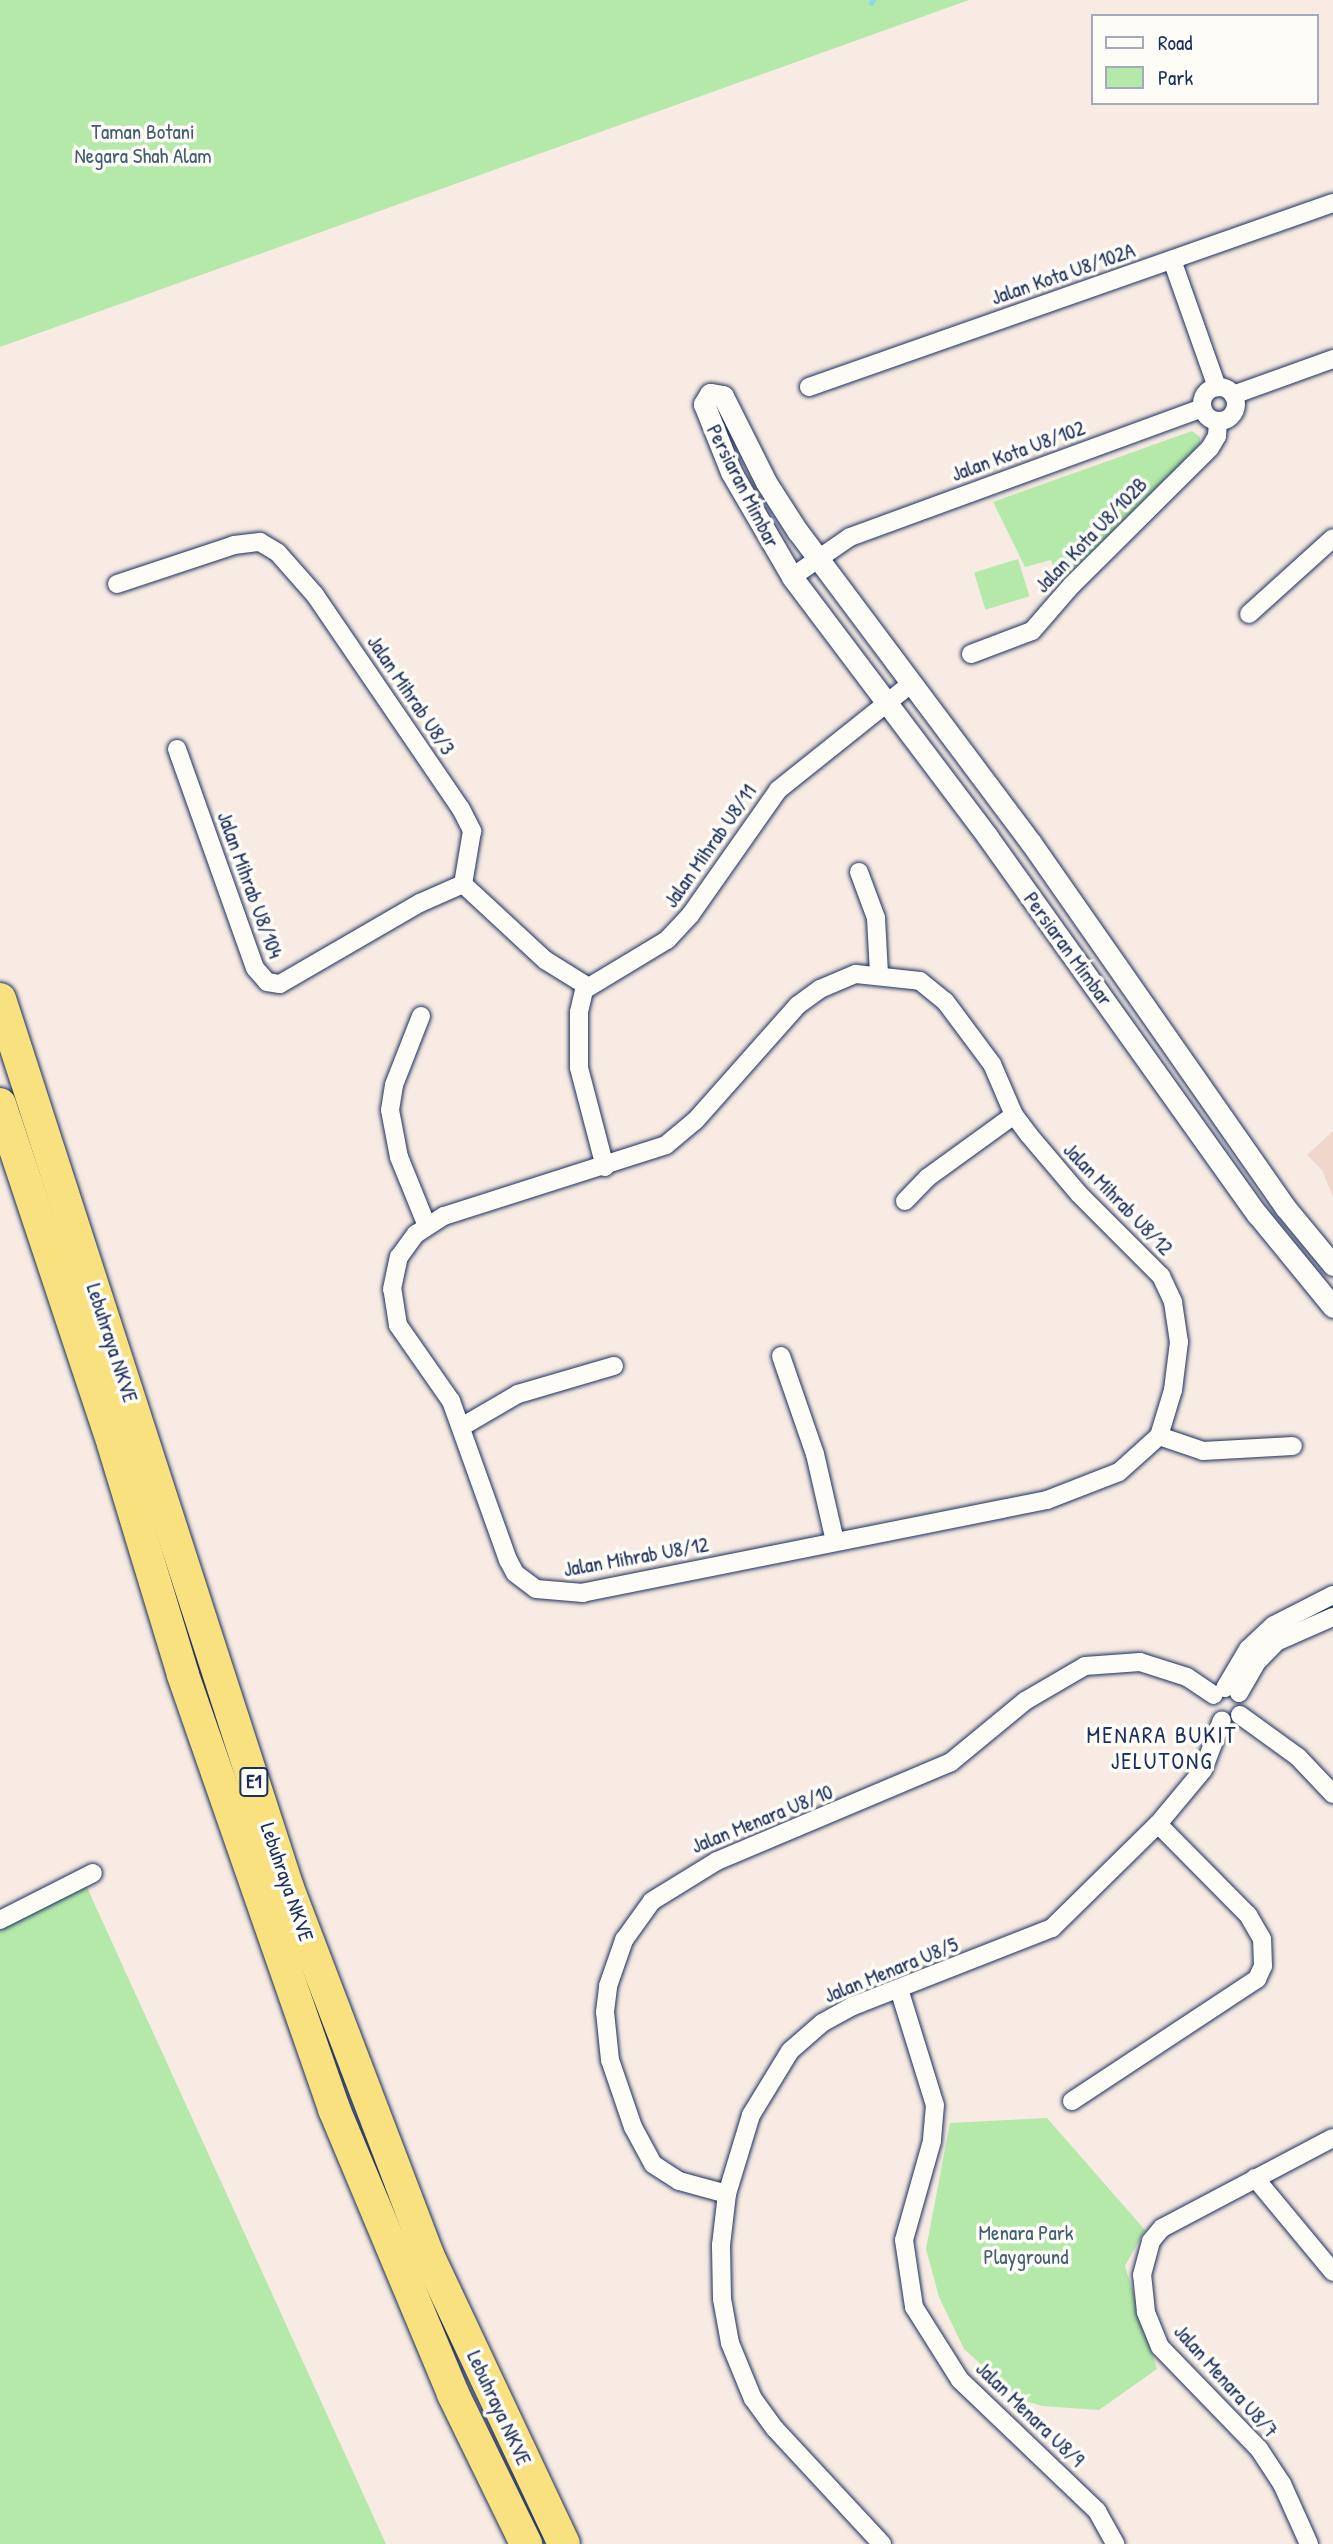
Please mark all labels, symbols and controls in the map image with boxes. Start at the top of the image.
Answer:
legend [1092,14,1319,105]
text: Road [1158,28,1192,57]
text: Park [1158,63,1193,92]
park label: Taman Botani Negara Shah Alam [75,119,211,169]
street label: Jalan Kota U8/102A [988,238,1138,310]
street label: Jalan Kota U8/102 [948,415,1088,487]
street label: Persiaran Mimbar [701,420,785,552]
street label: Jalan Kota U8/102B [1030,472,1152,598]
street label: Jalan Mihrab U8/3 [362,630,460,760]
street label: Jalan Mihrab U8/11 [658,779,762,913]
street label: Jalan Mihrab U8/104 [212,808,288,962]
street label: Persiaran Mimbar [1018,887,1118,1011]
street label: Jalan Mihrab U8/12 [1058,1137,1178,1261]
street label: Lebuhraya NKVE [81,1280,143,1406]
street label: Jalan Mihrab U8/12 [561,1532,711,1582]
district label: MENARA BUKIT JELUTONG [1088,1721,1236,1775]
road number: E1 [238,1766,270,1798]
street label: Jalan Menara U8/10 [688,1779,836,1859]
street label: Lebuhraya NKVE [255,1819,319,1945]
street label: Jalan Menara U8/5 [820,1932,962,2008]
park label: Menara Park Playground [979,2220,1073,2270]
street label: Jalan Menara U8/7 [1169,2319,1283,2443]
street label: Lebuhraya NKVE [461,2347,537,2469]
street label: Jalan Menara U8/9 [970,2356,1090,2472]

